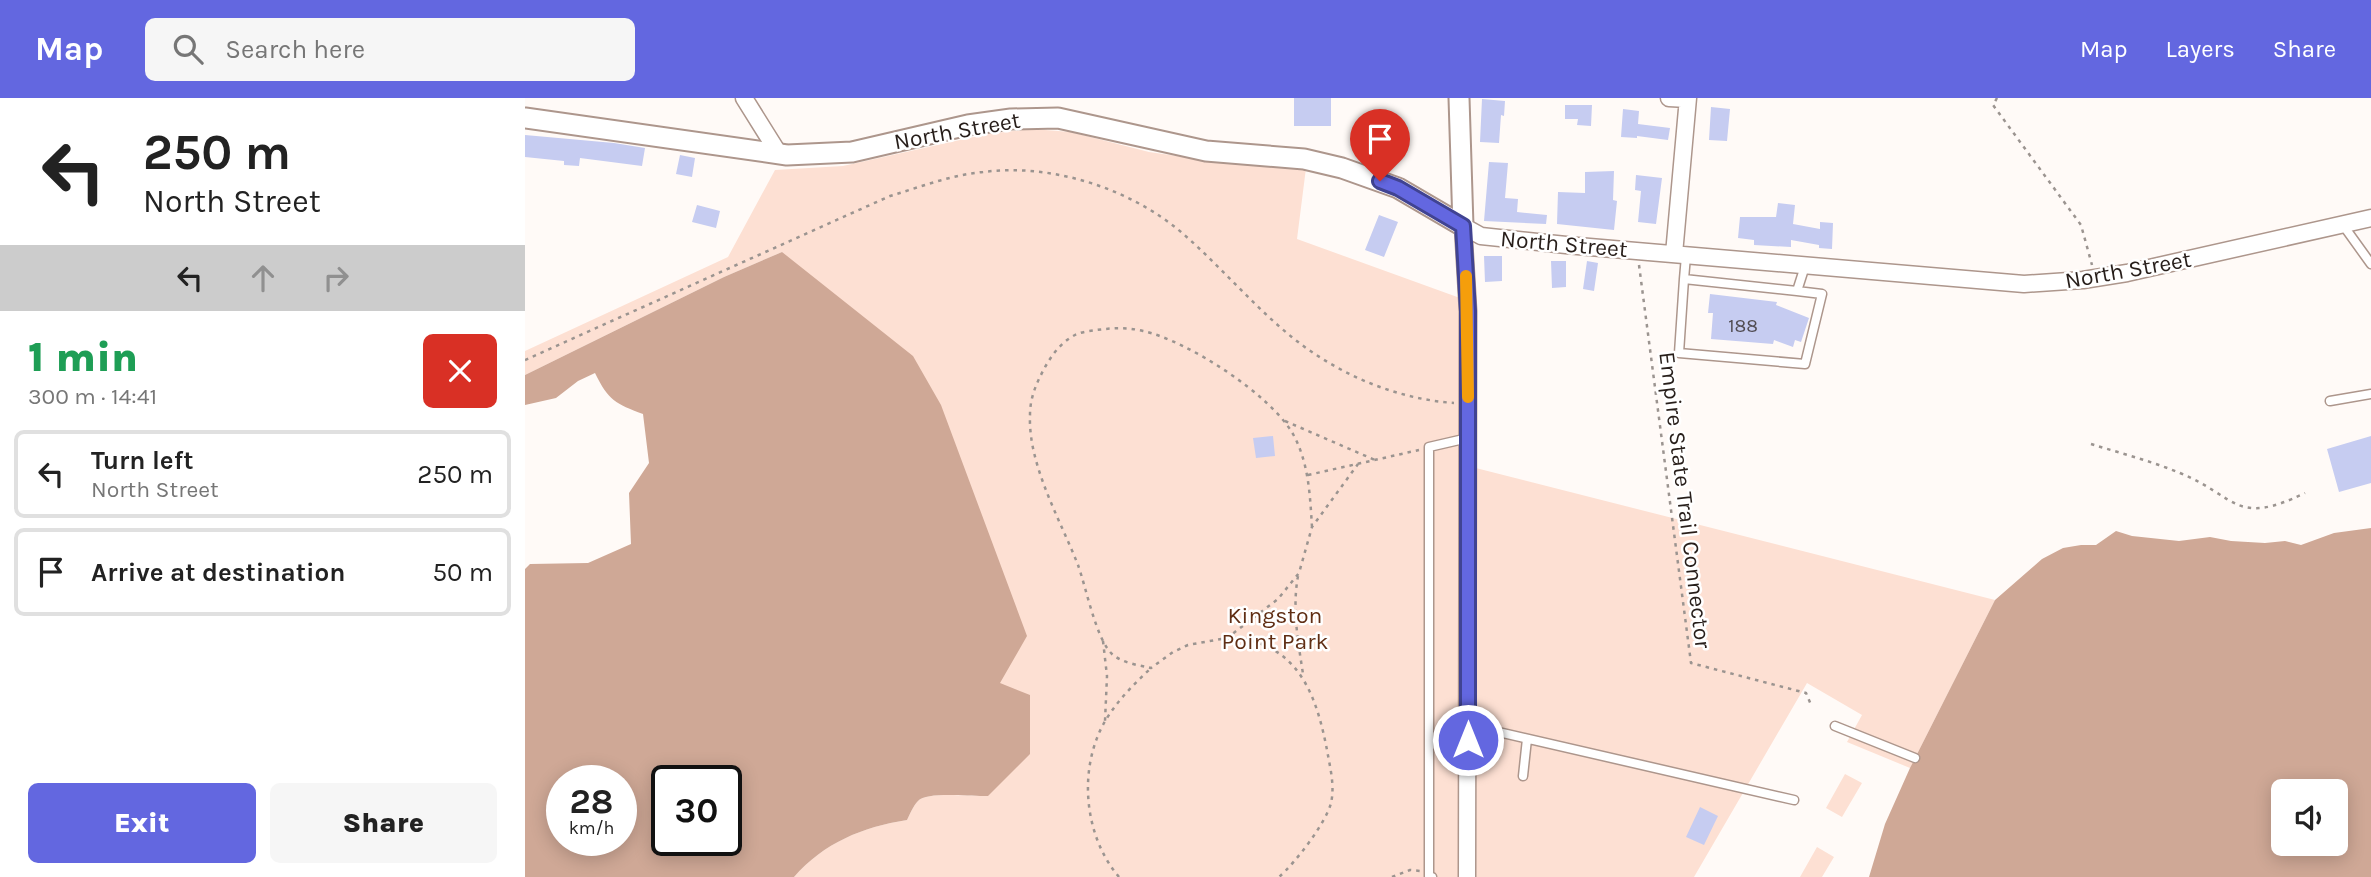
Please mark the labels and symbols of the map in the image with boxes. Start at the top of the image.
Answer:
street label: North Street [892,107,1023,155]
pin [1350,109,1410,181]
street label: North Street [1499,225,1629,263]
street label: North Street [2063,246,2194,294]
house number: 188 [1728,315,1758,337]
street label: Empire State Trail Connector [1653,350,1717,651]
park label: Kingston Point Park [1222,602,1328,655]
position arrow [1431,703,1505,777]
speed limit sign: 30 [651,765,742,856]

